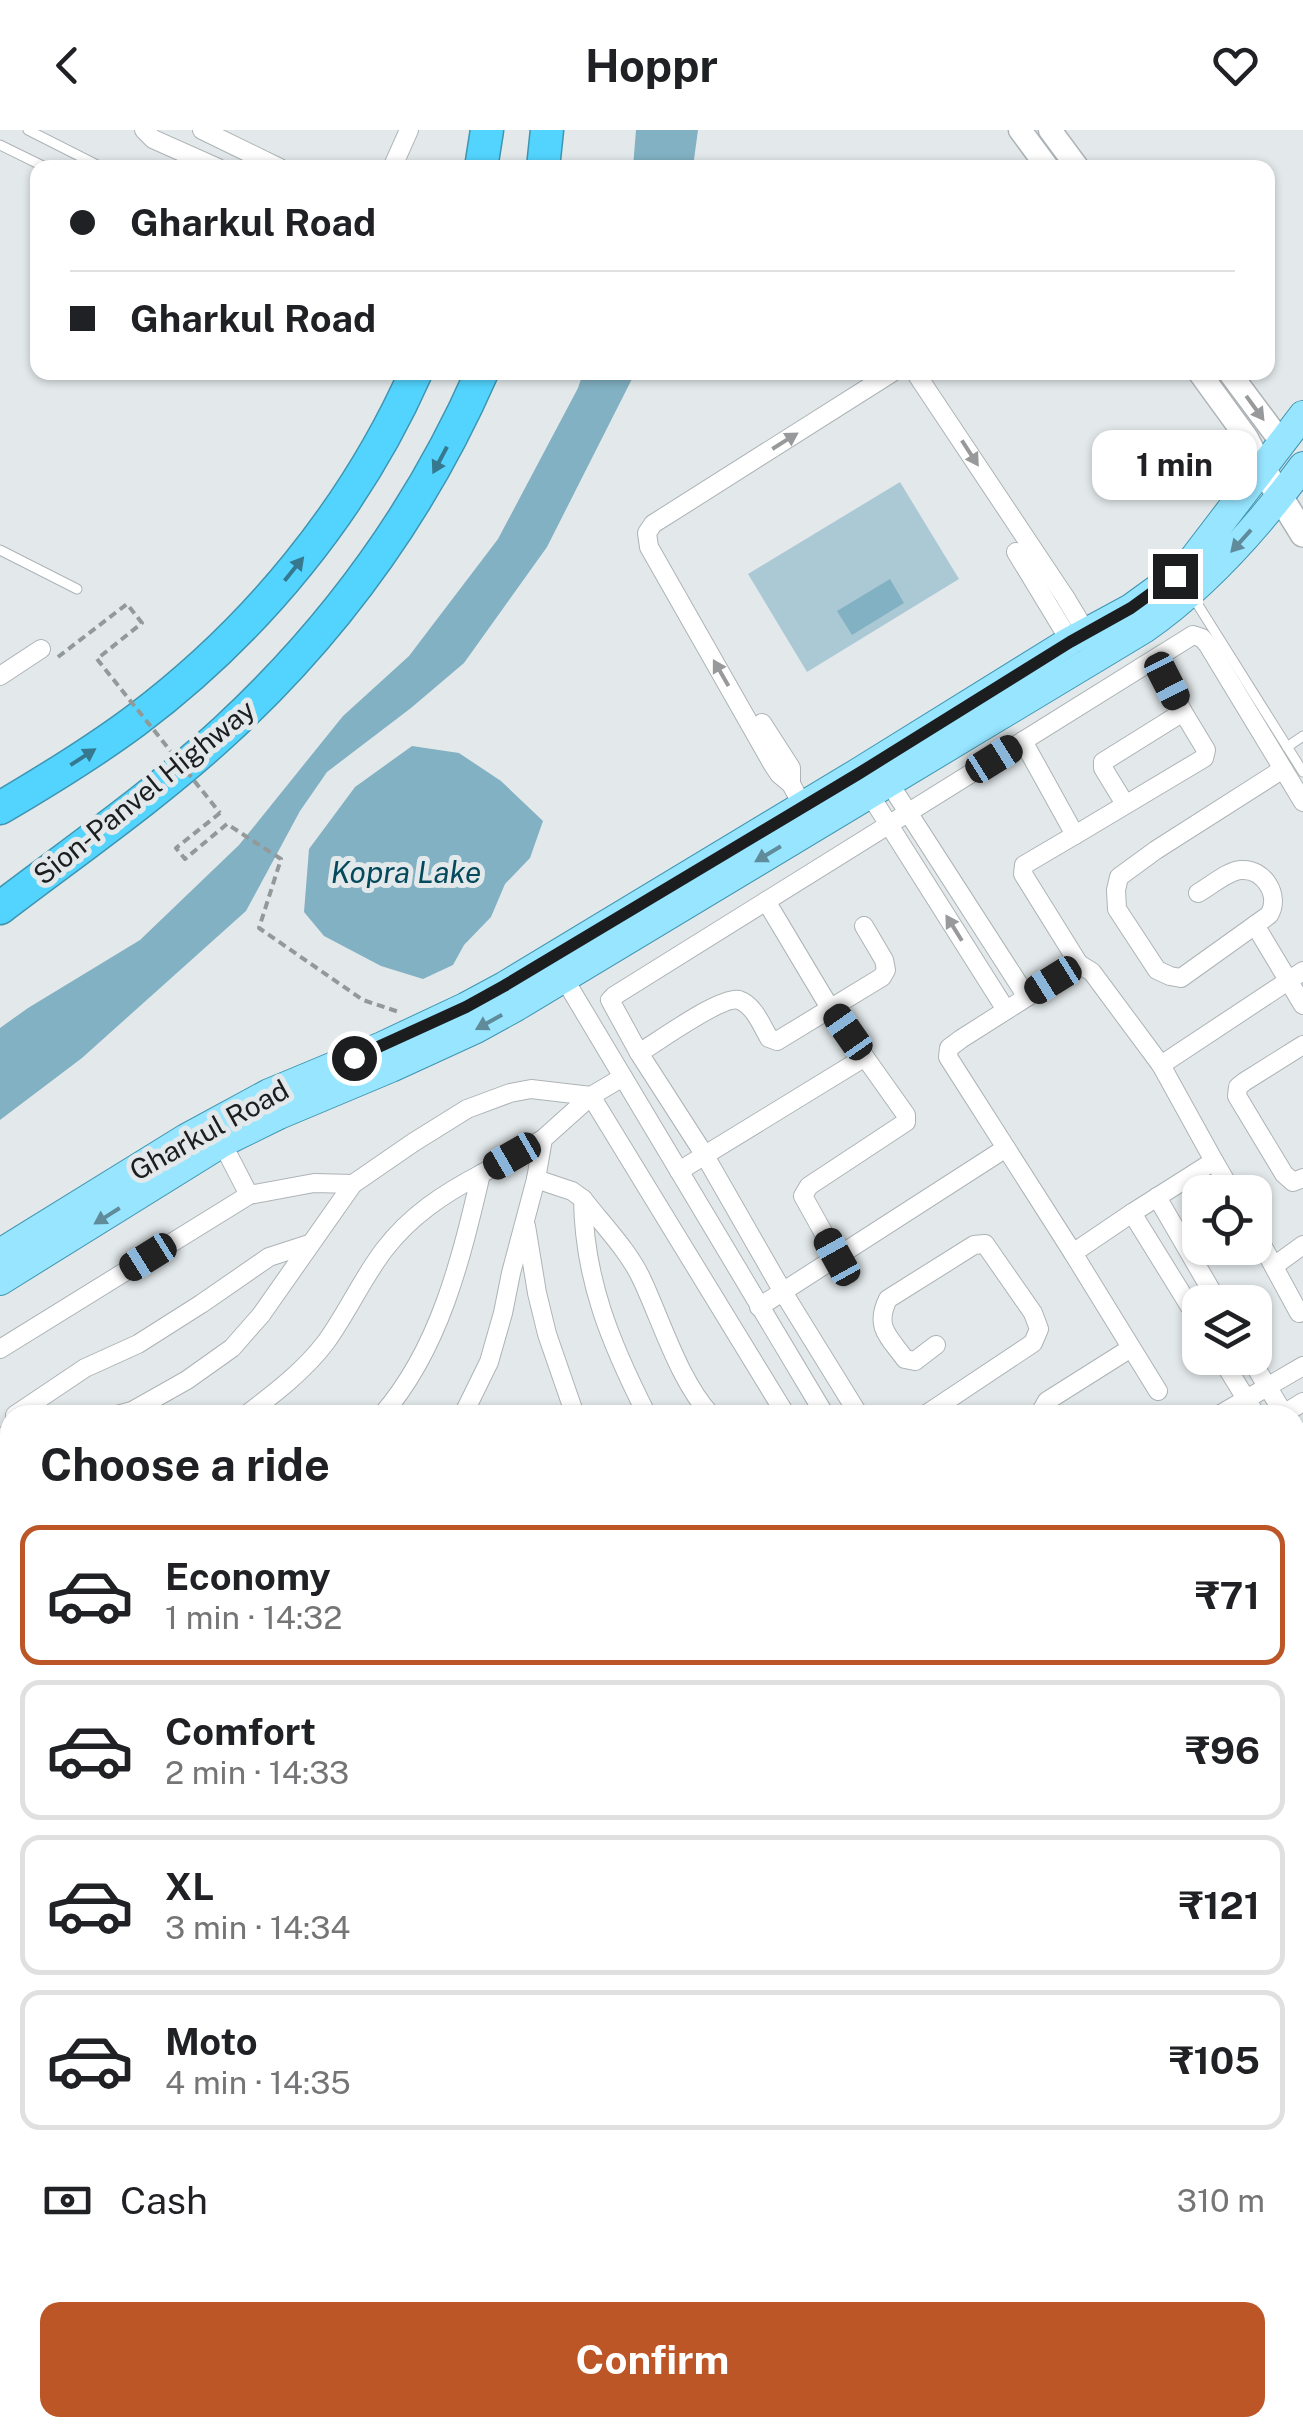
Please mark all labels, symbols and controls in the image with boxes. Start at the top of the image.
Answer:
icon: back [40,38,95,93]
icon: heart [1208,38,1263,93]
text: Hoppr [585,39,718,92]
text: Gharkul Road [130,200,376,245]
text: Gharkul Road [130,296,376,341]
one-way arrow [1245,395,1264,421]
callout: 1 min [1092,431,1258,501]
one-way arrow [771,433,799,450]
one-way arrow [961,439,979,466]
one-way arrow [431,446,448,475]
text: 1 min [1136,446,1213,483]
one-way arrow [1230,529,1253,553]
route end [1153,554,1198,599]
one-way arrow [283,556,304,582]
car [1140,647,1194,715]
one-way arrow [713,659,730,687]
street label: Sion-Panvel Highway [26,692,261,891]
car [961,730,1027,788]
one-way arrow [69,748,96,767]
one-way arrow [754,845,782,862]
water label: Kopra Lake [331,854,481,890]
one-way arrow [946,914,963,942]
car [1020,951,1086,1009]
car [819,999,877,1065]
one-way arrow [475,1013,504,1030]
route start [332,1036,377,1081]
street label: Gharkul Road [124,1072,294,1187]
car [479,1128,545,1184]
map controls [1182,1175,1272,1375]
button: locate [1182,1175,1272,1265]
one-way arrow [93,1206,121,1224]
car [809,1223,865,1291]
car [115,1228,181,1286]
button: layers [1182,1285,1272,1375]
text: Choose a ride [40,1438,330,1491]
icon: car [45,1550,135,1640]
text: Economy [165,1554,331,1599]
text: ₹71 [1195,1573,1260,1618]
text: 1 min · 14:32 [165,1599,342,1636]
icon: car [45,1705,135,1795]
text: Comfort [165,1709,316,1754]
text: ₹96 [1186,1728,1260,1773]
text: 2 min · 14:33 [165,1754,349,1791]
icon: car [45,1860,135,1950]
text: XL [165,1864,214,1909]
text: ₹121 [1179,1883,1260,1928]
text: 3 min · 14:34 [165,1909,350,1946]
icon: car [45,2015,135,2105]
text: Moto [165,2019,258,2064]
text: ₹105 [1169,2038,1260,2083]
text: 4 min · 14:35 [165,2064,351,2101]
icon: cash [40,2173,95,2228]
text: Cash [120,2178,208,2223]
text: 310 m [1177,2182,1265,2219]
button: Confirm [40,2302,1265,2417]

